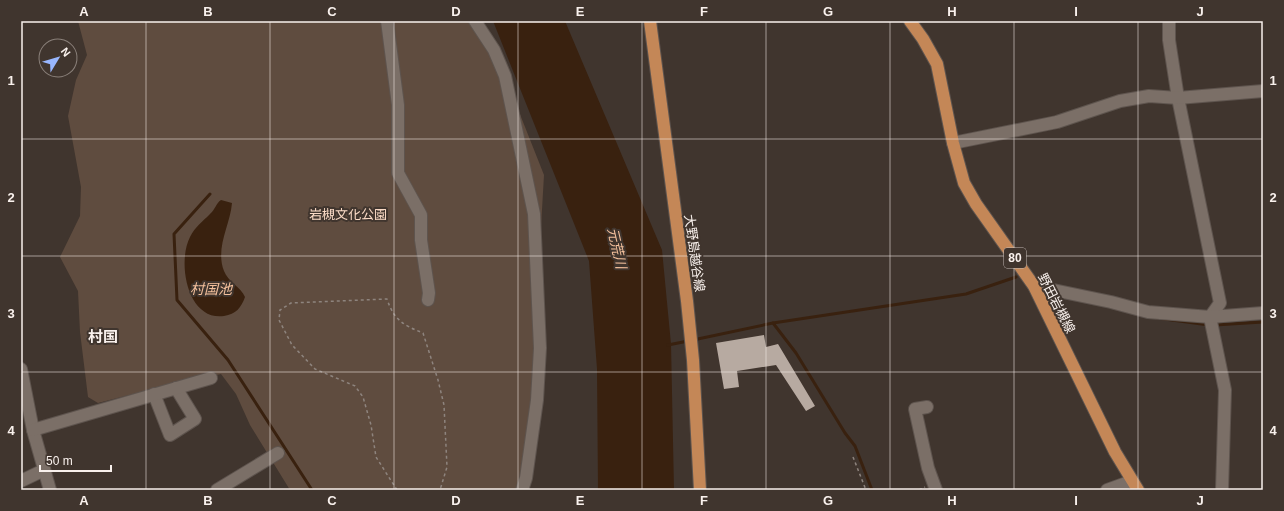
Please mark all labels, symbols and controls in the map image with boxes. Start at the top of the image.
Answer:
text: A [79,4,89,19]
text: B [203,4,213,19]
text: C [327,4,337,19]
text: D [451,4,461,19]
text: E [576,4,585,19]
text: F [700,4,708,19]
text: G [823,4,833,19]
text: H [947,4,957,19]
text: I [1074,4,1078,19]
text: J [1196,4,1204,19]
north arrow [38,38,78,78]
text: N [59,45,73,59]
text: 1 [7,73,15,88]
text: 1 [1269,73,1277,88]
text: 2 [7,190,15,205]
text: 2 [1269,190,1277,205]
park label: 岩槻文化公園 [309,207,387,222]
street label: 大野島越谷線 [682,213,707,293]
water label: 元荒川 [604,226,630,272]
road number: 80 [1004,248,1026,268]
street label: 野田岩槻線 [1035,271,1078,336]
water label: 村国池 [190,281,234,297]
text: 3 [7,306,15,321]
text: 3 [1269,306,1277,321]
district label: 村国 [88,328,118,345]
text: 4 [7,423,15,438]
text: 4 [1269,423,1277,438]
scale bar [40,447,111,473]
text: 50 m [46,454,73,468]
text: A [79,493,89,508]
text: B [203,493,213,508]
text: C [327,493,337,508]
text: D [451,493,461,508]
text: E [576,493,585,508]
text: F [700,493,708,508]
text: G [823,493,833,508]
text: H [947,493,957,508]
text: I [1074,493,1078,508]
text: J [1196,493,1204,508]

